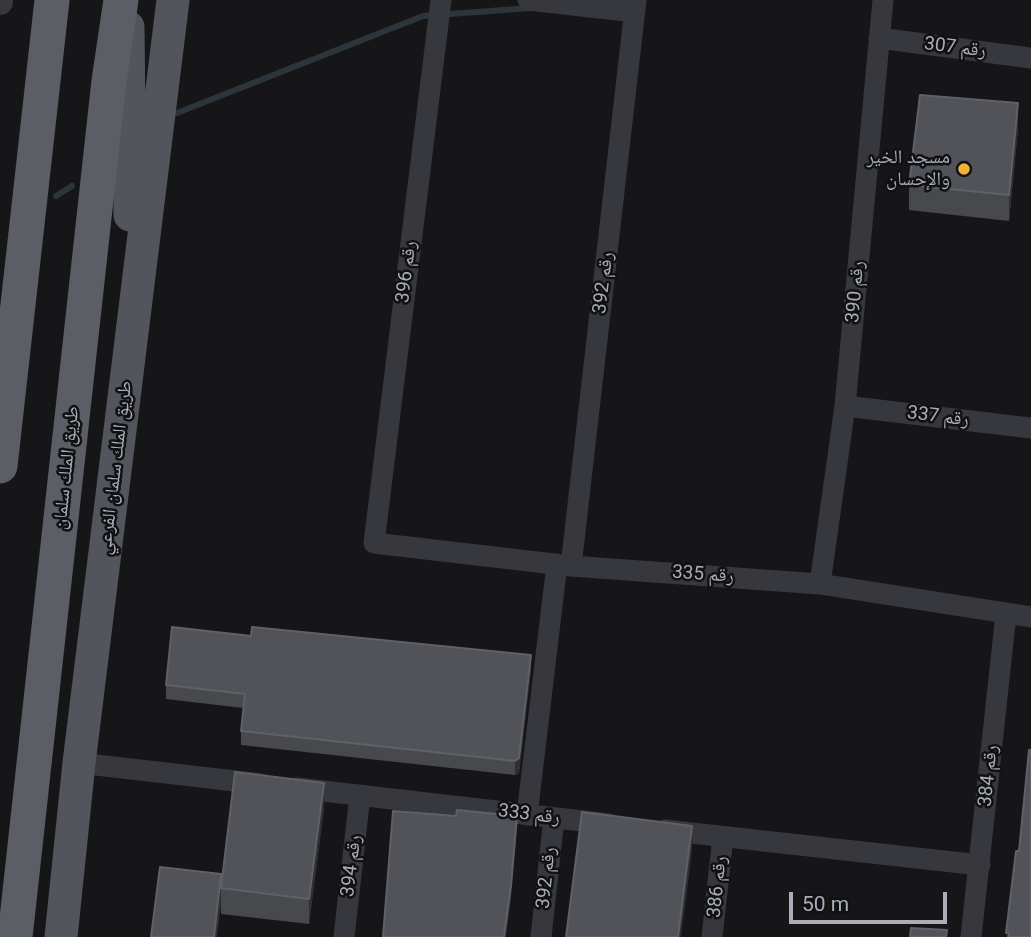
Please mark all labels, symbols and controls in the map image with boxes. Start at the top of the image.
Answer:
street label: رقم 307 [923,33,987,63]
place label: مسجد الخير والإحسان [867,147,950,191]
marker: مسجد الخير والإحسان [956,161,972,177]
street label: رقم 396 [392,240,422,304]
street label: رقم 392 [589,251,619,315]
street label: رقم 390 [842,260,870,324]
street label: طريق الملك سلمان الفرعي [94,380,138,556]
street label: رقم 337 [906,402,970,432]
street label: طريق الملك سلمان [49,405,85,531]
street label: رقم 335 [671,561,735,589]
street label: رقم 384 [974,744,1004,808]
street label: رقم 333 [497,800,561,830]
street label: رقم 394 [337,834,367,898]
street label: رقم 392 [532,846,562,910]
street label: رقم 386 [703,855,733,919]
scale bar [793,878,950,922]
text: 50 m [802,892,849,916]

